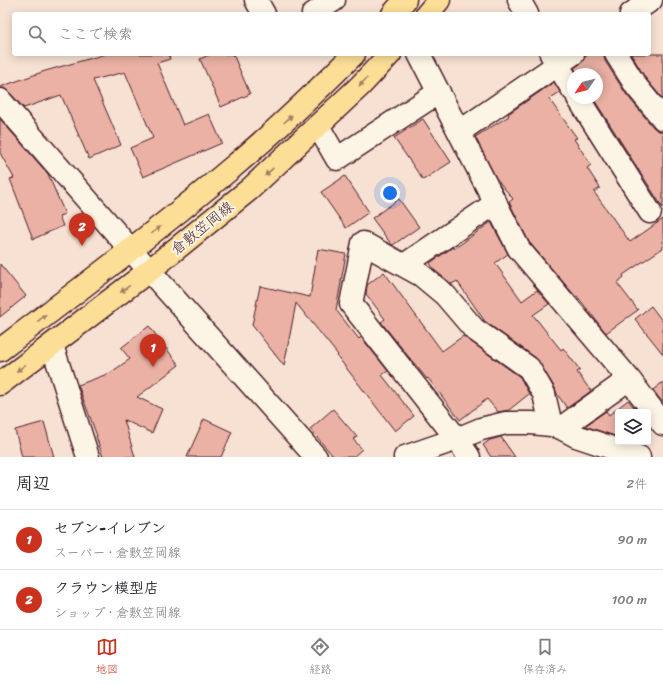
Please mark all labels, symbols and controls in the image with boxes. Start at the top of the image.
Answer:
search box [12,12,651,56]
text: ここで検索 [58,21,133,47]
icon: search [26,23,48,45]
north arrow [567,68,603,104]
one-way arrow [358,77,368,87]
one-way arrow [282,115,293,124]
one-way arrow [264,167,274,176]
your location [380,183,400,203]
street label: 倉敷笠岡線 [165,194,239,262]
pin: 2 [69,213,95,246]
one-way arrow [150,225,161,234]
one-way arrow [119,285,130,293]
one-way arrow [37,314,48,322]
pin: 1 [140,334,166,367]
one-way arrow [16,364,27,372]
map controls [615,409,651,445]
button: layers [615,409,651,445]
text: 周辺 [16,468,50,498]
text: 2件 [626,472,647,495]
text: セブン-イレブン [54,515,166,541]
text: 1 [26,528,32,551]
text: 90 m [617,528,647,551]
text: スーパー · 倉敷笠岡線 [54,541,181,564]
text: クラウン模型店 [54,575,159,601]
text: 2 [25,588,33,611]
text: 100 m [612,588,647,611]
text: ショップ · 倉敷笠岡線 [54,601,181,624]
tab: 地図 [96,636,118,679]
tab: 経路 [309,636,331,679]
tab: 保存済み [523,636,567,679]

